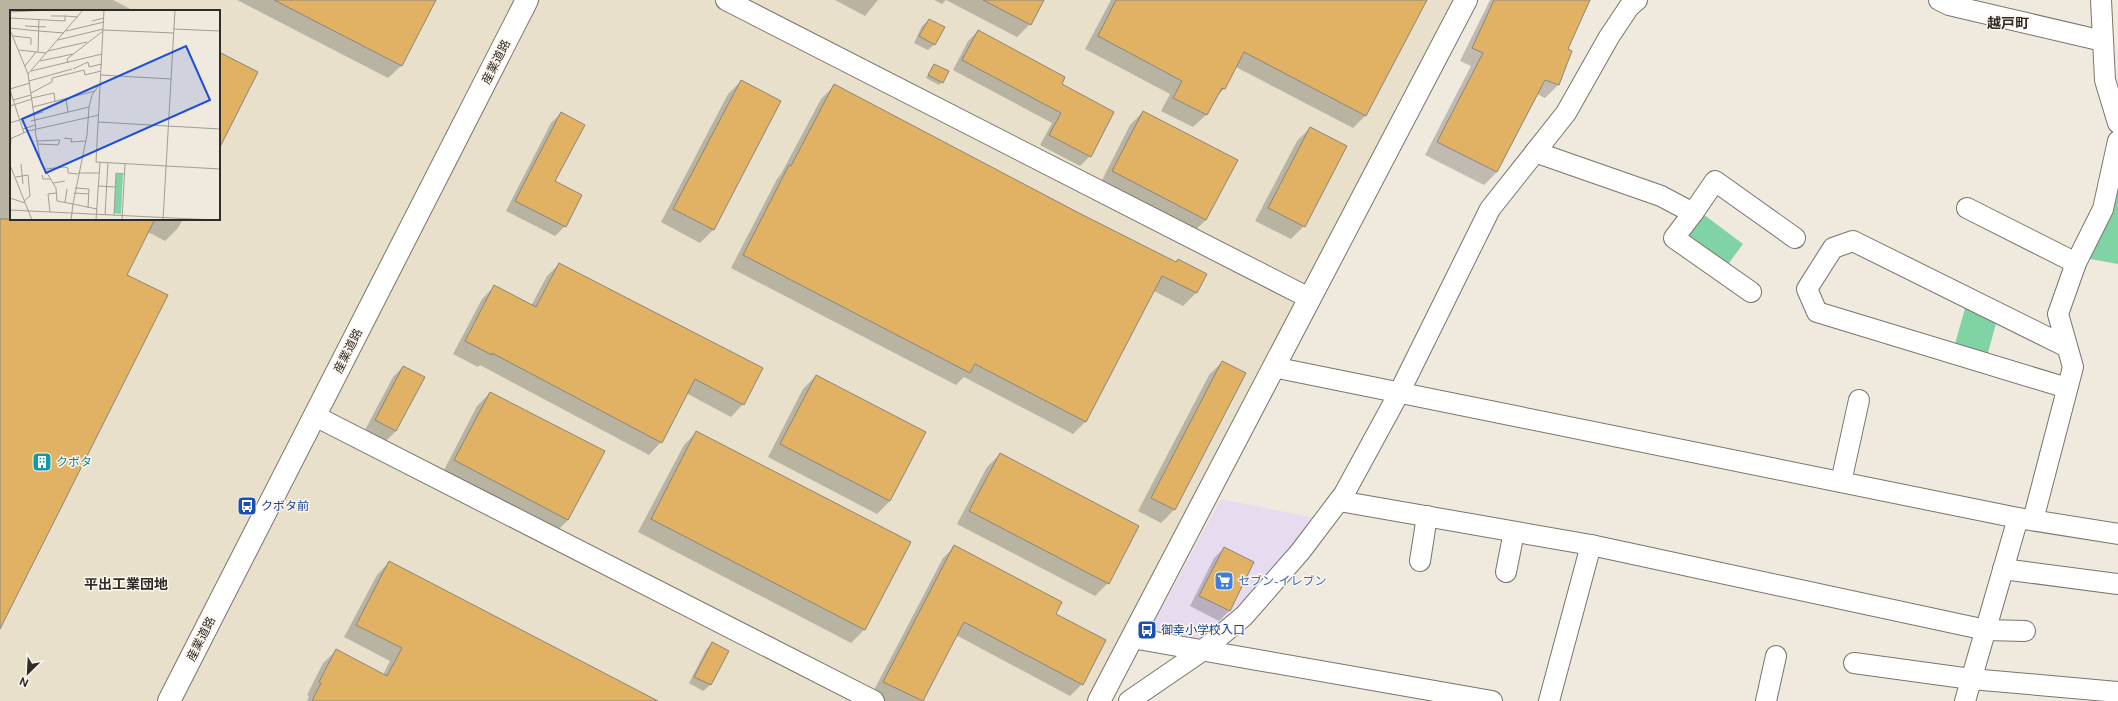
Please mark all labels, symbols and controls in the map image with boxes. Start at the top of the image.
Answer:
inset map [10,10,220,220]
district label: 越戸町 [1987,15,2029,31]
street label: 産業道路 [479,37,513,87]
street label: 産業道路 [331,326,365,376]
building icon: クボタ [31,451,53,473]
place label: クボタ [56,455,92,469]
bus stop icon: クボタ前 [236,495,258,517]
place label: クボタ前 [261,499,309,513]
supermarket icon: セブン-イレブン [1213,570,1235,592]
place label: セブン-イレブン [1238,574,1327,588]
district label: 平出工業団地 [84,576,168,592]
street label: 産業道路 [184,614,218,664]
bus stop icon: 御幸小学校入口 [1136,619,1158,641]
place label: 御幸小学校入口 [1161,623,1245,637]
north arrow [8,653,48,693]
text: N [18,675,30,689]

